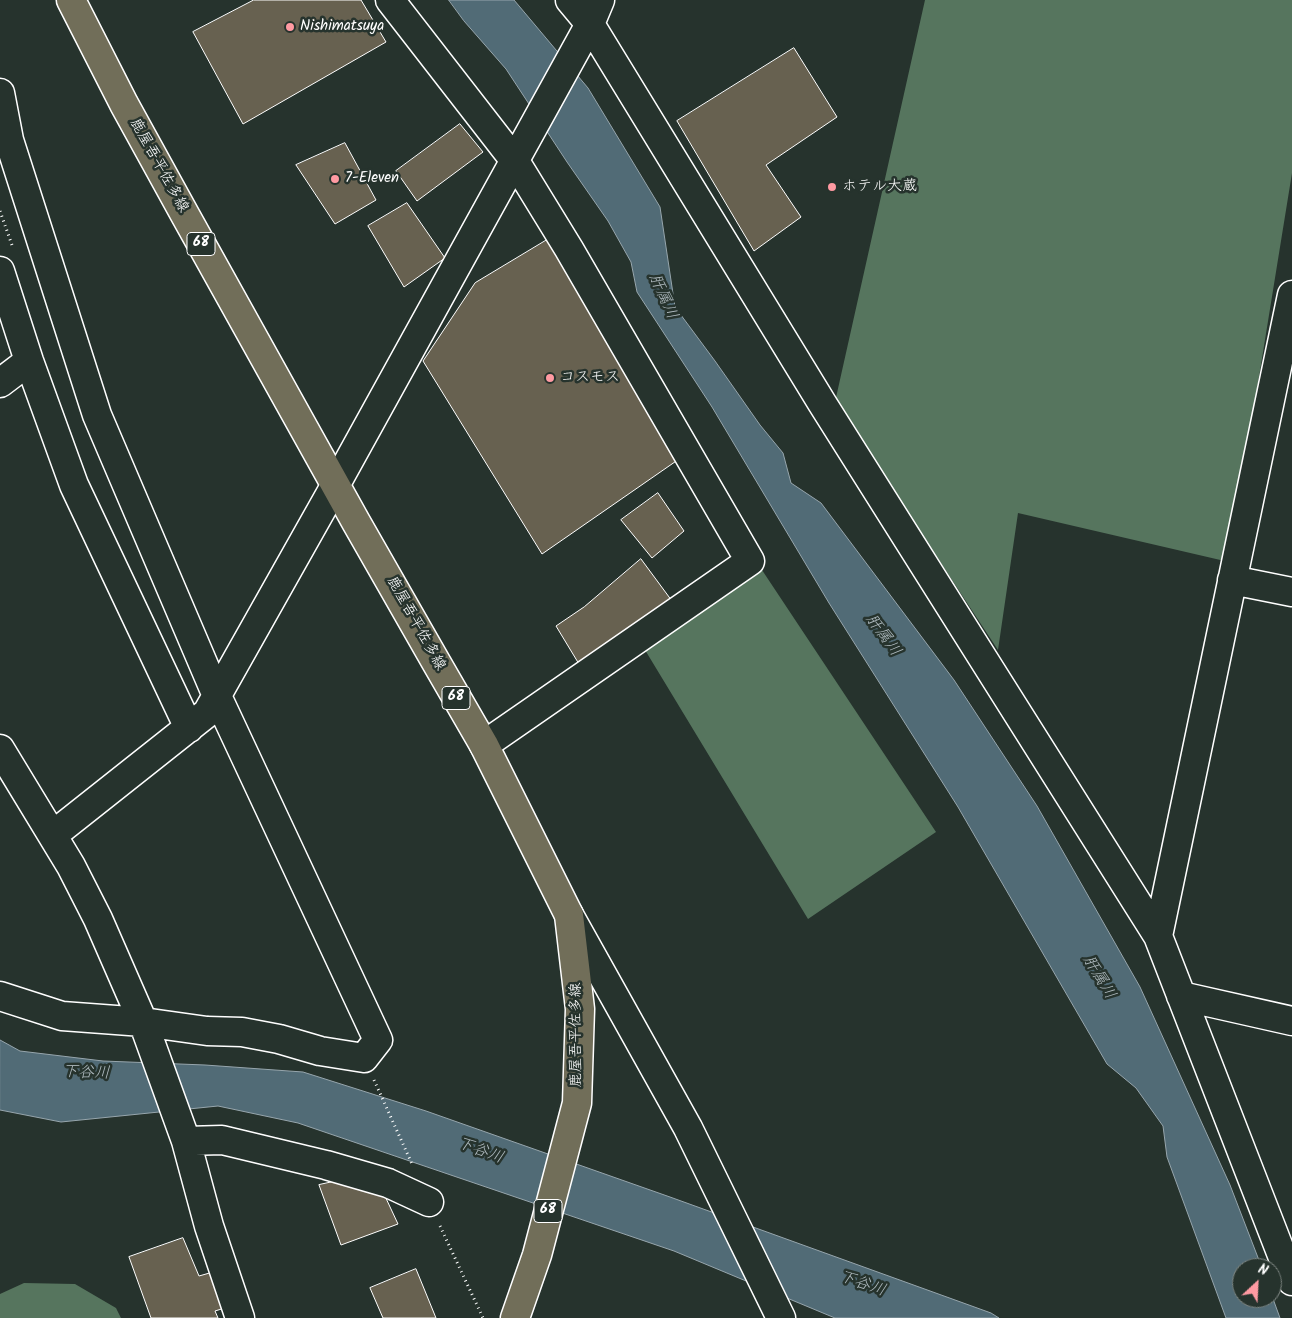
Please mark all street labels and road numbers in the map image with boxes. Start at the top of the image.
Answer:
street label: 鹿屋吾平佐多線 [125,116,191,216]
road number: 68 [187,232,215,255]
street label: 鹿屋吾平佐多線 [382,574,448,674]
road number: 68 [442,686,470,710]
street label: 鹿屋吾平佐多線 [568,983,586,1087]
road number: 68 [534,1200,562,1222]

